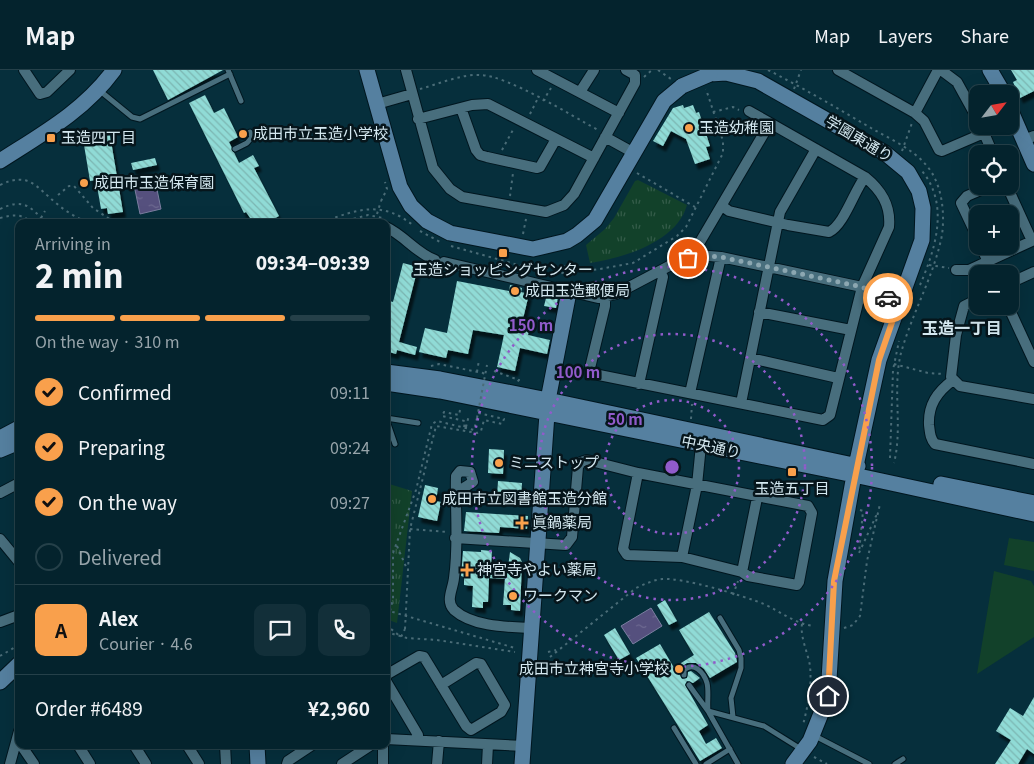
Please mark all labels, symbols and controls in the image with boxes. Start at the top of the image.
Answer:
text: Map [25,17,75,52]
text: Map [814,22,850,48]
text: Layers [878,22,933,48]
text: Share [961,22,1009,48]
north arrow [969,85,1019,135]
map controls [969,85,1019,315]
street label: 学園東通り [822,109,897,166]
place label: 玉造幼稚園 [699,116,774,137]
place label: 成田市立玉造小学校 [253,122,388,143]
marker: 玉造幼稚園 [683,122,695,134]
place label: 玉造四丁目 [61,126,136,147]
marker: 成田市立玉造小学校 [237,128,249,140]
marker: 玉造四丁目 [45,132,57,144]
button: locate [969,145,1019,195]
place label: 成田市玉造保育園 [94,171,214,192]
marker: 成田市玉造保育園 [78,177,90,189]
button: + [969,205,1019,255]
text: Arriving in [35,231,111,255]
pin [667,237,709,279]
icon: bag [674,244,702,272]
marker: 玉造ショッピングセンター [497,247,509,259]
text: 09:34–09:39 [256,248,370,275]
text: 2 min [35,251,123,297]
place label: 玉造ショッピングセンター [413,258,593,279]
button: − [969,265,1019,315]
courier [863,273,913,323]
place label: 成田玉造郵便局 [525,279,630,300]
icon: car [874,284,902,312]
marker: 成田玉造郵便局 [509,285,521,297]
text: 150 m [509,314,553,335]
district label: 玉造一丁目 [922,315,1002,339]
text: On the way · 310 m [35,329,180,353]
text: 100 m [556,361,600,382]
icon: check [35,378,63,406]
text: Confirmed [78,378,172,405]
text: 09:11 [330,380,370,404]
text: 50 m [607,408,643,429]
street label: 中央通り [680,429,743,462]
icon: check [35,433,63,461]
text: Preparing [78,433,165,460]
text: 09:24 [330,435,370,459]
place label: ミニストップ [509,451,599,472]
marker: ミニストップ [493,457,505,469]
centre of rings [663,458,681,476]
marker: 玉造五丁目 [786,466,798,478]
place label: 玉造五丁目 [754,477,830,498]
place label: 成田市立図書館玉造分館 [442,487,607,508]
icon: check [35,488,63,516]
text: On the way [78,488,177,515]
text: 09:27 [330,490,370,514]
marker: 成田市立図書館玉造分館 [426,493,438,505]
place label: 眞鍋薬局 [532,511,592,532]
marker: 眞鍋薬局 [516,517,528,529]
text: Delivered [78,543,162,570]
place label: 神宮寺やよい薬局 [477,558,597,579]
marker: 神宮寺やよい薬局 [461,564,473,576]
place label: ワークマン [523,584,598,605]
marker: ワークマン [507,590,519,602]
text: Alex [99,604,138,631]
button: chat [254,604,306,656]
button: phone [318,604,370,656]
text: A [55,616,67,643]
text: Courier · 4.6 [99,631,193,655]
place label: 成田市立神宮寺小学校 [519,657,669,678]
marker: 成田市立神宮寺小学校 [673,663,685,675]
pin [807,675,849,717]
icon: home [814,682,842,710]
text: Order #6489 [35,694,143,721]
text: ¥2,960 [308,694,370,721]

